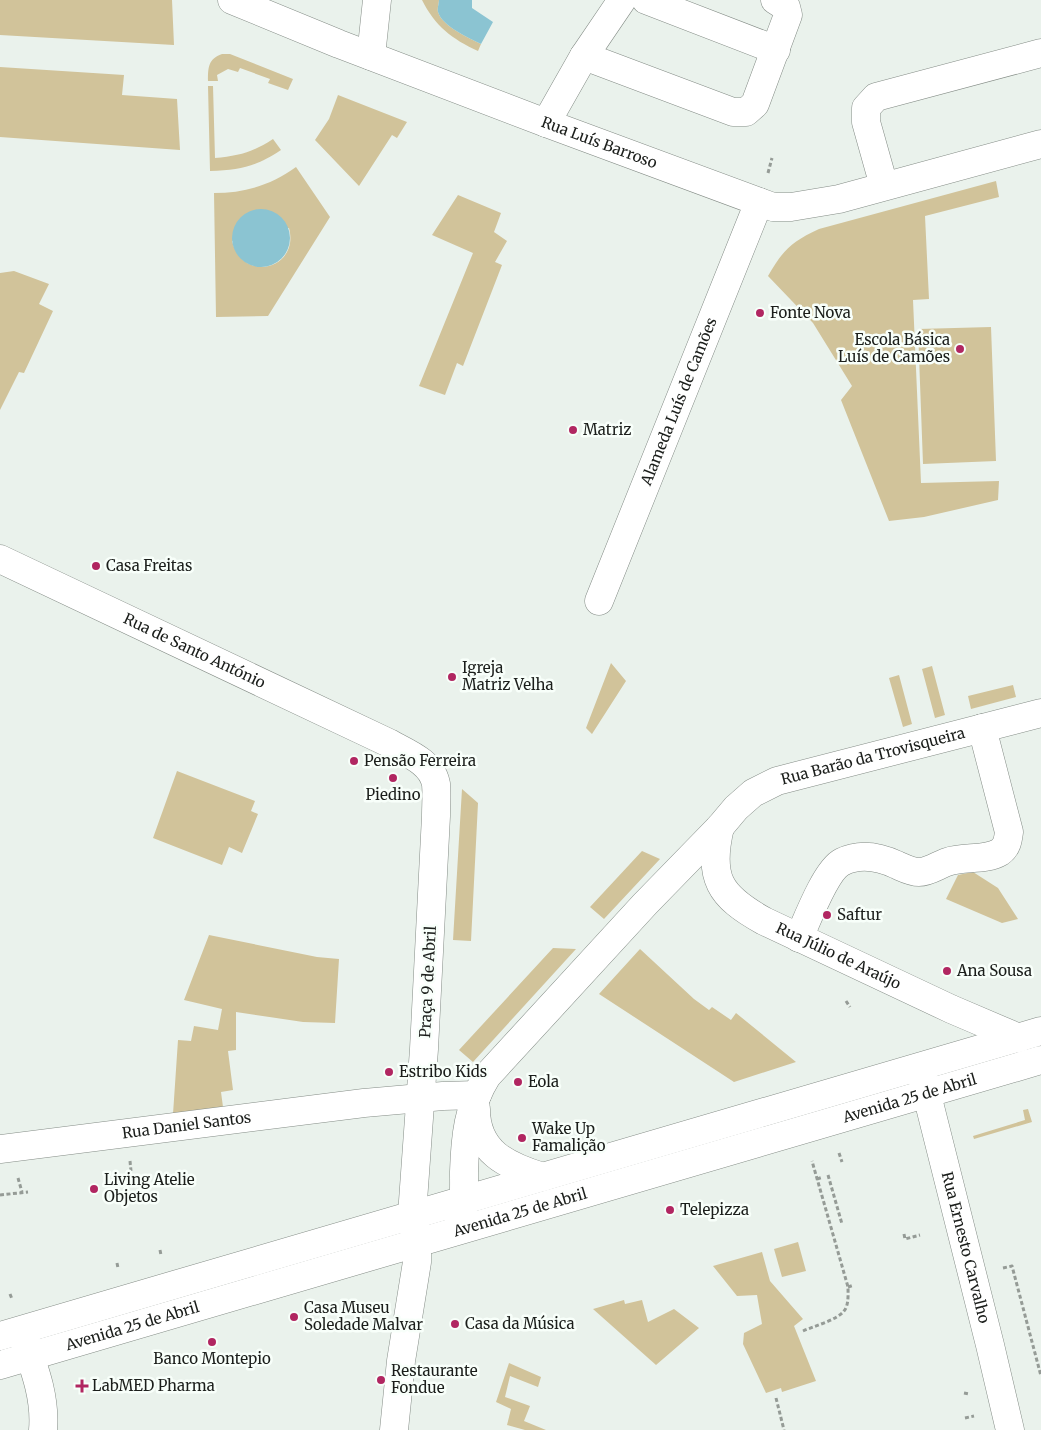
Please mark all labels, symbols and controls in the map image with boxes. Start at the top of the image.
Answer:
street label: Rua Luís Barroso [539,112,660,172]
place label: Fonte Nova [770,303,851,322]
marker: Fonte Nova [754,307,766,319]
street label: Alameda Luís de Camões [636,314,721,489]
place label: Escola Básica Luís de Camões [838,330,950,366]
marker: Escola Básica Luís de Camões [954,343,966,355]
place label: Matriz [583,420,631,439]
marker: Matriz [567,424,579,436]
place label: Casa Freitas [106,556,192,575]
marker: Casa Freitas [90,560,102,572]
street label: Rua de Santo António [121,609,269,692]
place label: Igreja Matriz Velha [462,658,554,694]
marker: Igreja Matriz Velha [446,671,458,683]
street label: Rua Barão da Trovisqueira [779,723,967,789]
place label: Pensão Ferreira [364,751,476,770]
marker: Pensão Ferreira [348,755,360,767]
marker: Piedino [387,772,399,784]
place label: Piedino [365,785,421,804]
place label: Saftur [837,905,882,924]
marker: Saftur [821,909,833,921]
street label: Rua Júlio de Araújo [773,918,904,993]
street label: Praça 9 de Abril [415,925,440,1039]
place label: Ana Sousa [956,961,1032,980]
marker: Ana Sousa [941,965,953,977]
place label: Estribo Kids [399,1062,487,1081]
marker: Estribo Kids [383,1066,395,1078]
street label: Avenida 25 de Abril [840,1069,979,1127]
place label: Eola [528,1072,559,1091]
marker: Eola [512,1076,524,1088]
street label: Rua Daniel Santos [121,1107,252,1143]
place label: Wake Up Famalição [531,1119,606,1155]
marker: Wake Up Famalição [516,1132,528,1144]
place label: Living Atelie Objetos [104,1170,195,1206]
street label: Rua Ernesto Carvalho [938,1170,994,1325]
marker: Living Atelie Objetos [88,1183,100,1195]
street label: Avenida 25 de Abril [450,1183,589,1241]
place label: Telepizza [680,1200,749,1219]
marker: Telepizza [664,1204,676,1216]
street label: Avenida 25 de Abril [62,1297,202,1355]
place label: Casa Museu Soledade Malvar [304,1298,423,1334]
marker: Casa Museu Soledade Malvar [288,1311,300,1323]
place label: Casa da Música [465,1314,574,1333]
marker: Casa da Música [449,1318,461,1330]
marker: Banco Montepio [206,1336,218,1348]
place label: Banco Montepio [153,1349,271,1368]
place label: Restaurante Fondue [391,1361,478,1397]
marker: Restaurante Fondue [375,1374,387,1386]
place label: LabMED Pharma [92,1376,215,1395]
marker: LabMED Pharma [76,1380,88,1392]

